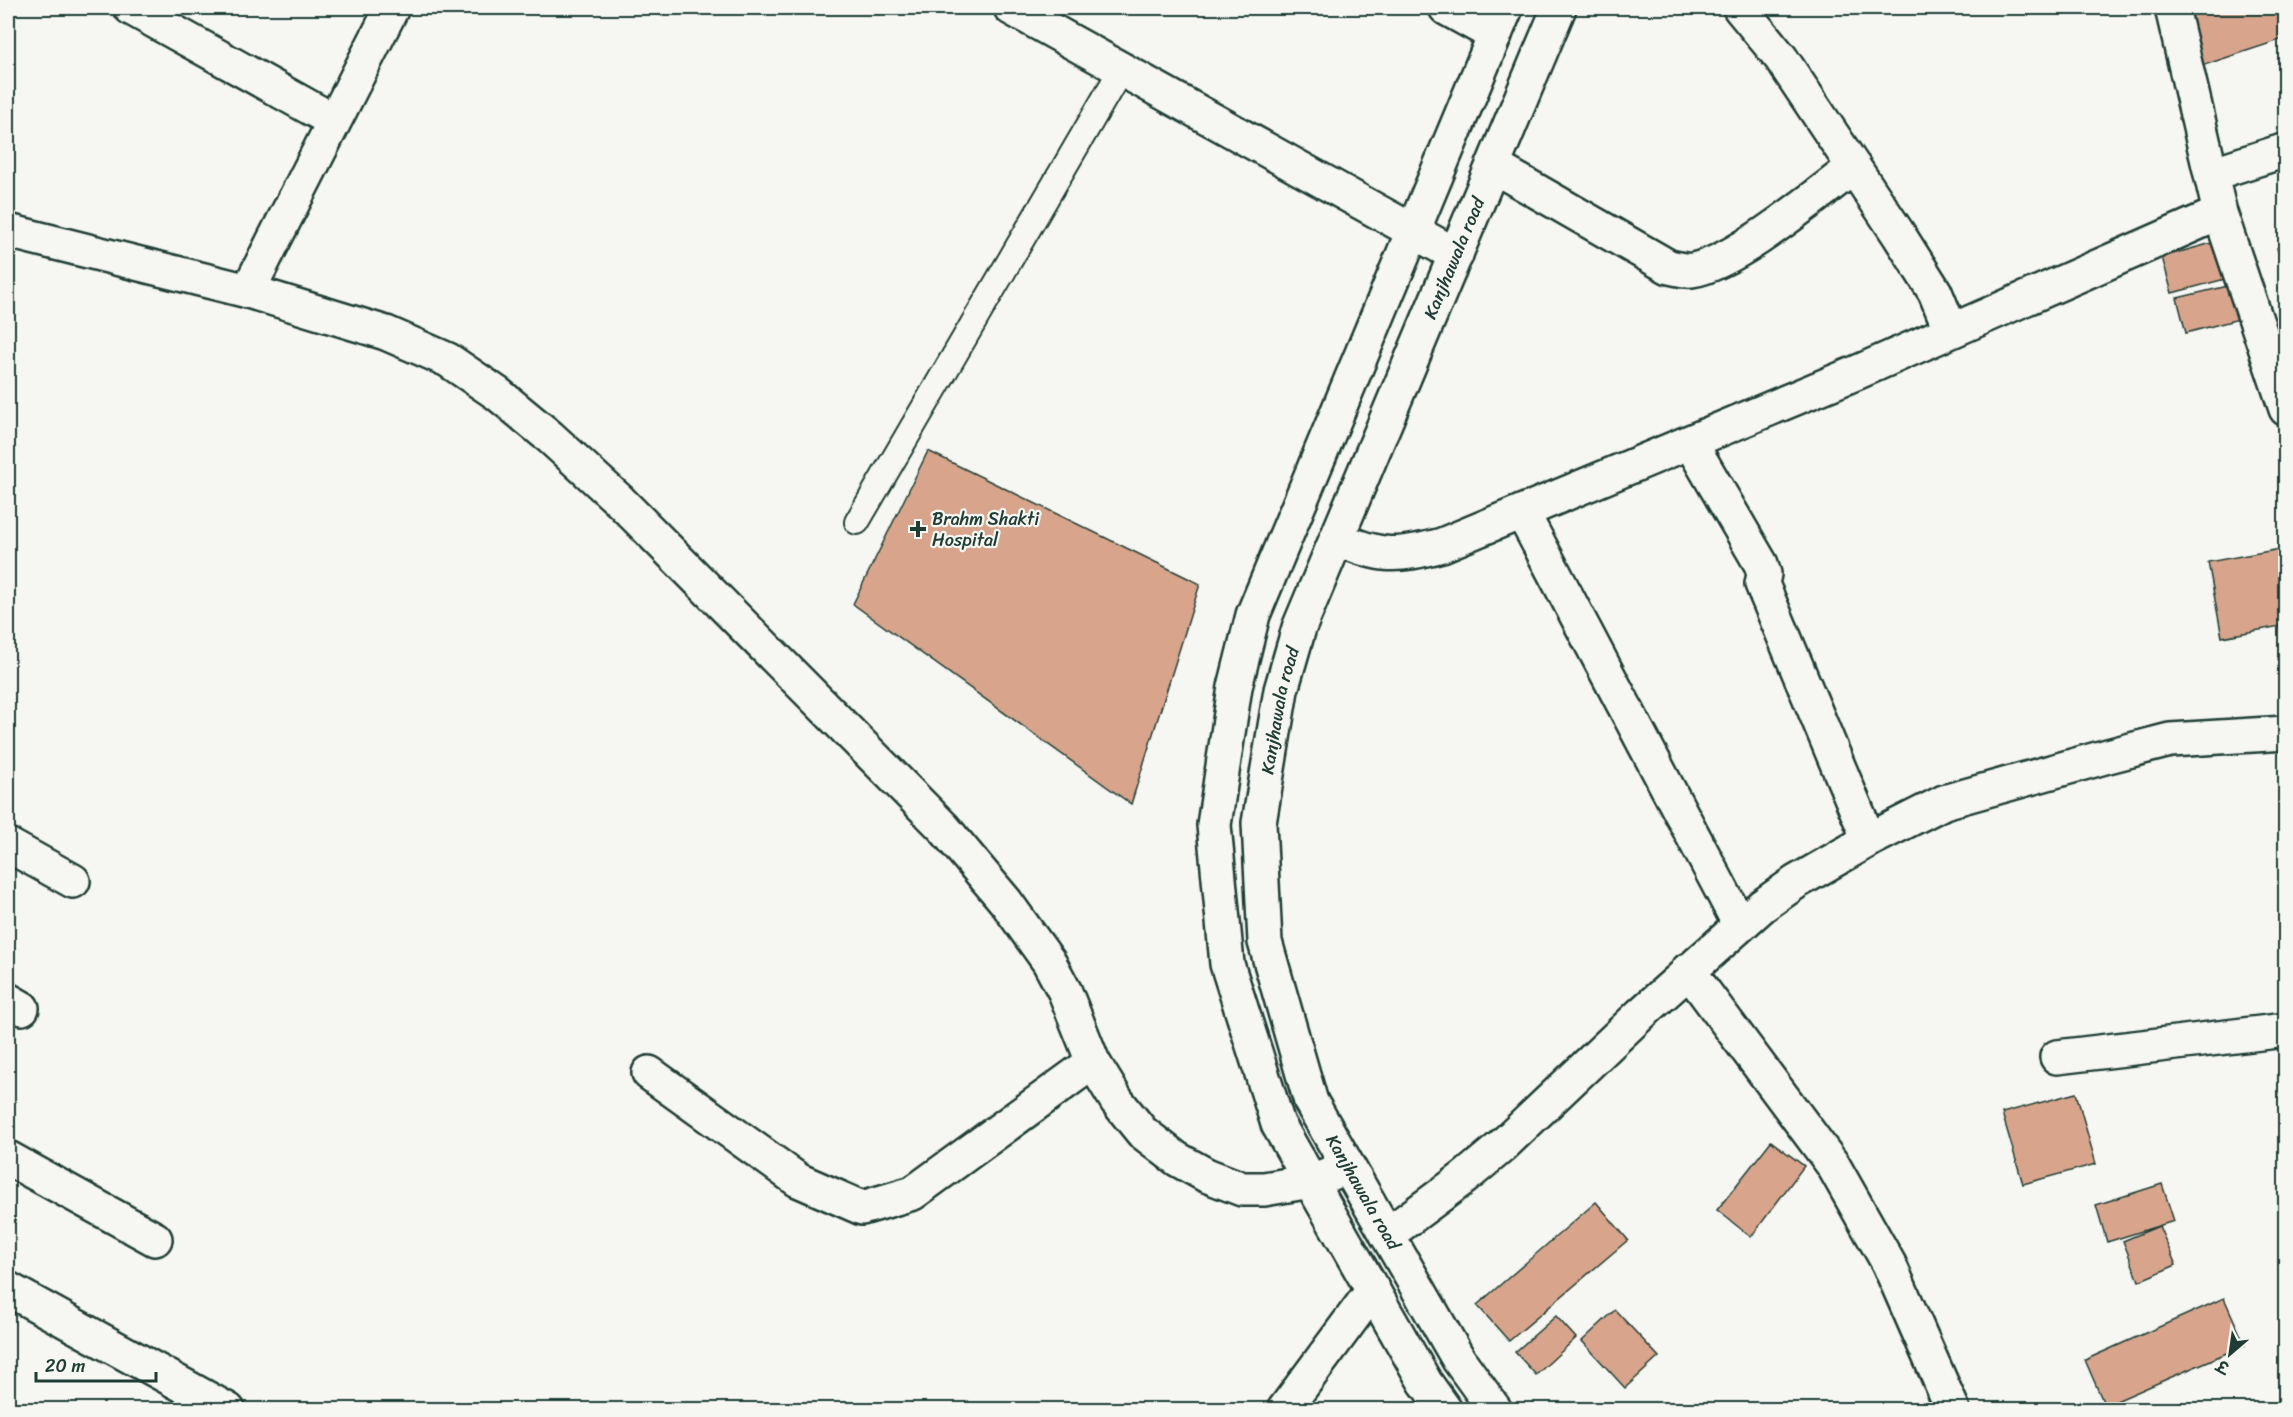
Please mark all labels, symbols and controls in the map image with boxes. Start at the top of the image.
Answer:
street label: Kanjhawala road [1414,191,1494,324]
place label: Brahm Shakti Hospital [932,503,1040,556]
marker: Brahm Shakti Hospital [909,520,927,538]
street label: Kanjhawala road [1251,642,1309,777]
street label: Kanjhawala road [1317,1128,1410,1257]
north arrow [2200,1324,2260,1384]
scale bar [36,1345,156,1383]
text: 20 m [45,1350,85,1382]
text: उ [2210,1351,2236,1383]

